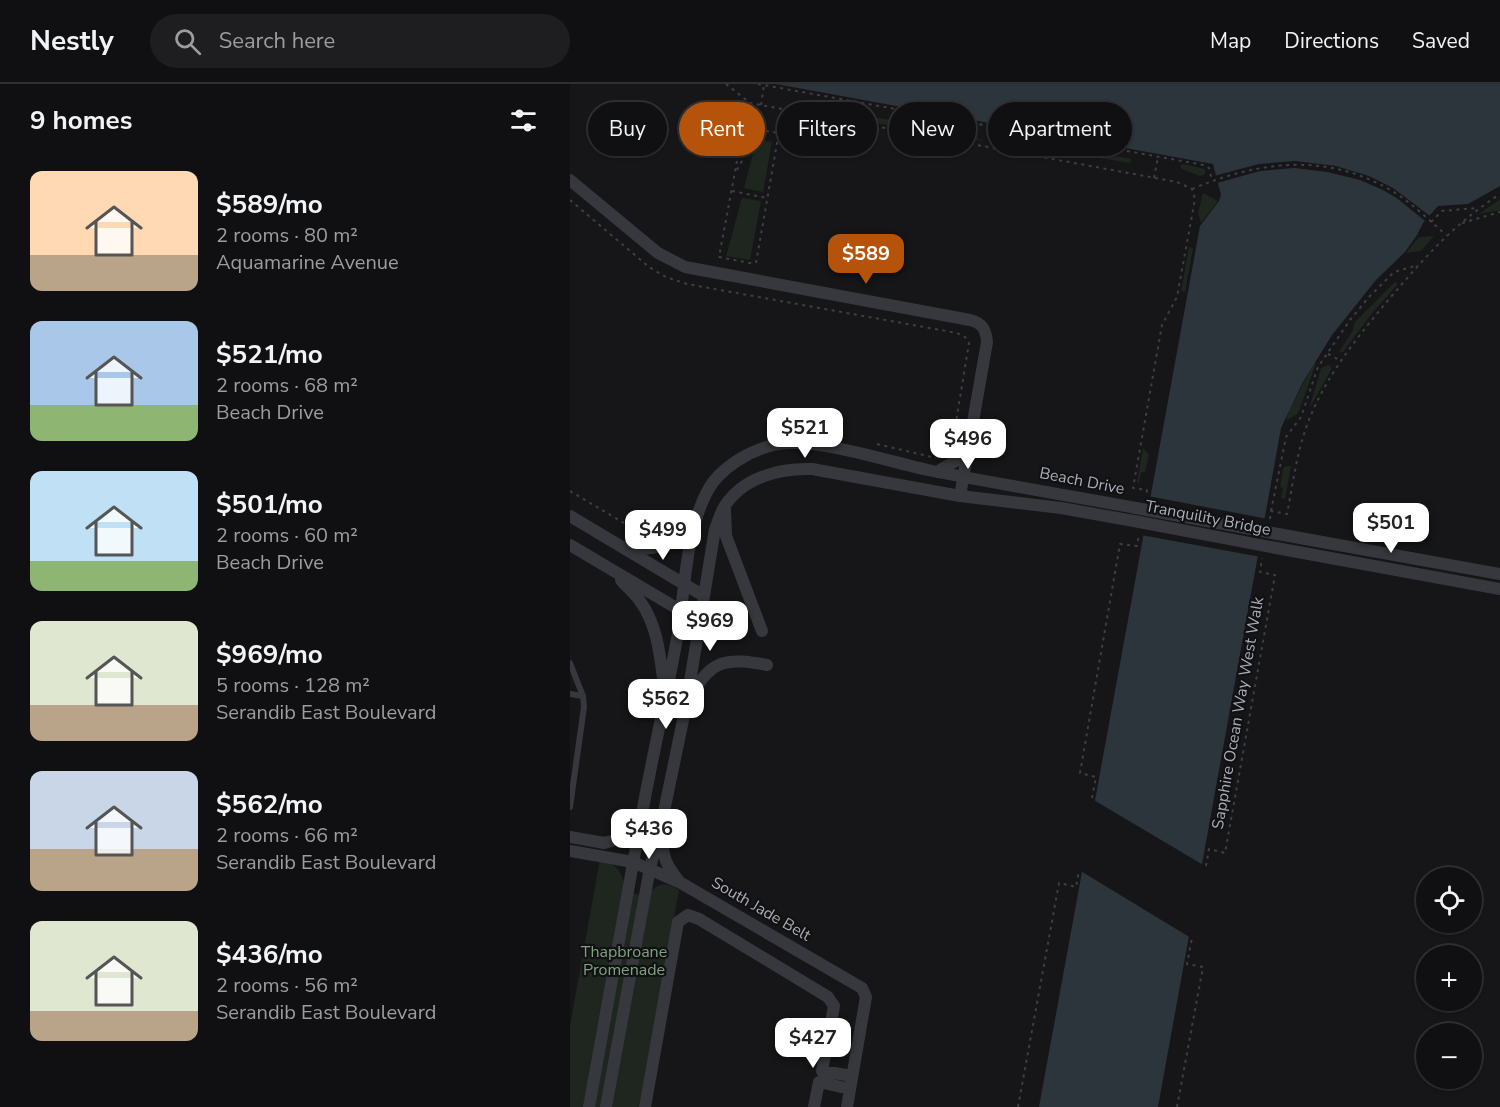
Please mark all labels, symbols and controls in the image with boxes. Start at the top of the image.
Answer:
search box [150,14,570,68]
text: Nestly [30,22,114,60]
icon: search [171,25,204,58]
text: Search here [219,26,335,56]
text: Map [1210,27,1251,55]
text: Directions [1284,27,1379,55]
text: Saved [1412,27,1470,55]
chip: Buy [588,102,667,156]
chip: Rent [679,102,765,156]
chip: Filters [777,102,877,156]
chip: New [889,102,976,156]
chip: Apartment [988,102,1132,156]
text: 9 homes [30,103,132,138]
icon: filters [507,104,540,137]
text: $589/mo [216,187,323,222]
icon: home [78,195,150,267]
text: 2 rooms · 80 m² [216,222,358,249]
pin: $589 [830,234,902,285]
text: $589 [842,240,890,267]
text: Aquamarine Avenue [216,249,399,276]
text: $521/mo [216,337,323,372]
icon: home [78,345,150,417]
text: 2 rooms · 68 m² [216,372,358,399]
text: Beach Drive [216,399,324,426]
pin: $521 [769,408,841,459]
text: $521 [781,414,829,441]
pin: $496 [932,419,1004,470]
text: $496 [944,425,992,452]
street label: Beach Drive [1038,462,1126,500]
text: $501/mo [216,487,323,522]
icon: home [78,495,150,567]
street label: Tranquility Bridge [1143,495,1273,541]
pin: $501 [1355,503,1427,554]
text: $501 [1367,509,1415,536]
pin: $499 [627,510,699,561]
text: $499 [639,516,687,543]
text: 2 rooms · 60 m² [216,522,358,549]
text: Beach Drive [216,549,324,576]
street label: Sapphire Ocean Way West Walk [1207,594,1269,831]
pin: $969 [674,601,746,652]
text: $969 [686,607,734,634]
text: $969/mo [216,637,323,672]
icon: home [78,645,150,717]
text: 5 rooms · 128 m² [216,672,370,699]
pin: $562 [630,679,702,730]
text: $562 [642,685,690,712]
text: Serandib East Boulevard [216,699,436,726]
text: $562/mo [216,787,323,822]
icon: home [78,795,150,867]
pin: $436 [613,809,685,860]
text: $436 [625,815,673,842]
text: 2 rooms · 66 m² [216,822,358,849]
text: Serandib East Boulevard [216,849,436,876]
map controls [1416,867,1482,1089]
button: locate [1416,867,1482,933]
street label: South Jade Belt [707,872,815,947]
text: $436/mo [216,937,323,972]
park label: Thapbroane Promenade [581,941,667,981]
icon: home [78,945,150,1017]
button: + [1416,945,1482,1011]
text: 2 rooms · 56 m² [216,972,358,999]
text: Serandib East Boulevard [216,999,436,1026]
pin: $427 [777,1018,849,1069]
button: − [1416,1023,1482,1089]
text: $427 [789,1024,837,1051]

